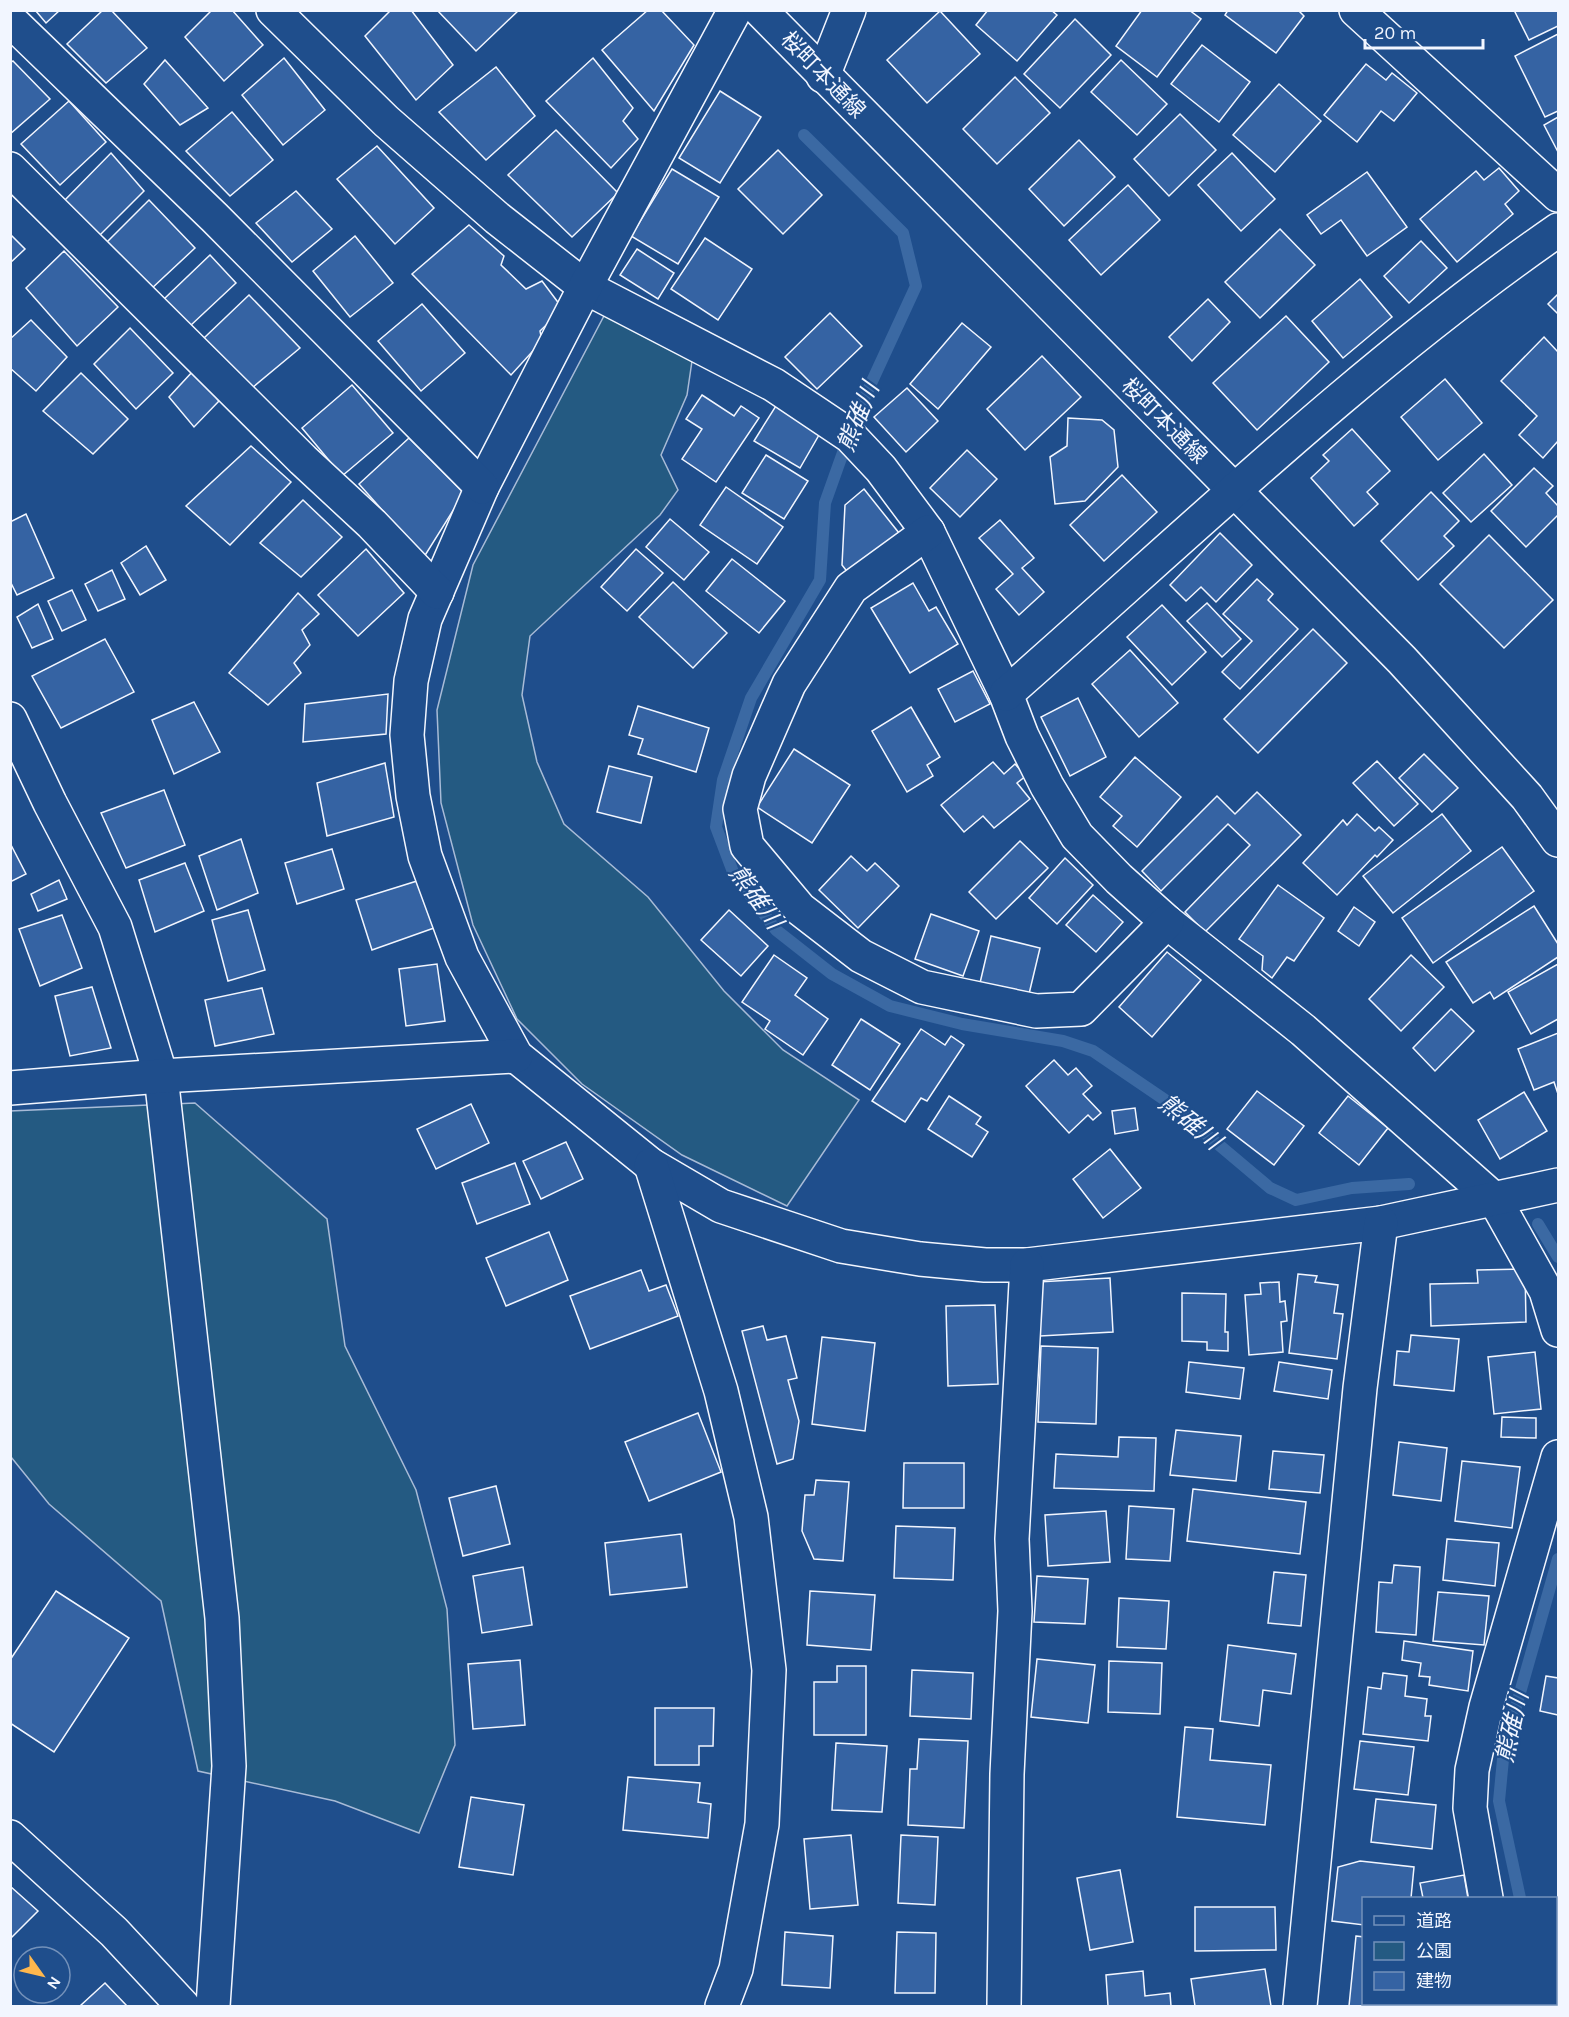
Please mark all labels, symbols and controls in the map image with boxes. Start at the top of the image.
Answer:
scale bar [1365,12,1484,50]
text: 20 m [1374,22,1416,44]
street label: 桜町本通線 [775,26,871,124]
street label: 桜町本通線 [1116,373,1212,469]
water label: 熊碓川 [832,376,886,456]
water label: 熊碓川 [724,860,790,937]
water label: 熊碓川 [1153,1088,1229,1157]
water label: 熊碓川 [1490,1686,1534,1765]
legend [1362,1897,1557,2005]
text: 道路 [1416,1910,1452,1932]
text: 公園 [1416,1940,1452,1962]
north arrow [12,1945,72,2005]
text: 建物 [1416,1970,1452,1992]
text: N [43,1973,65,1993]

